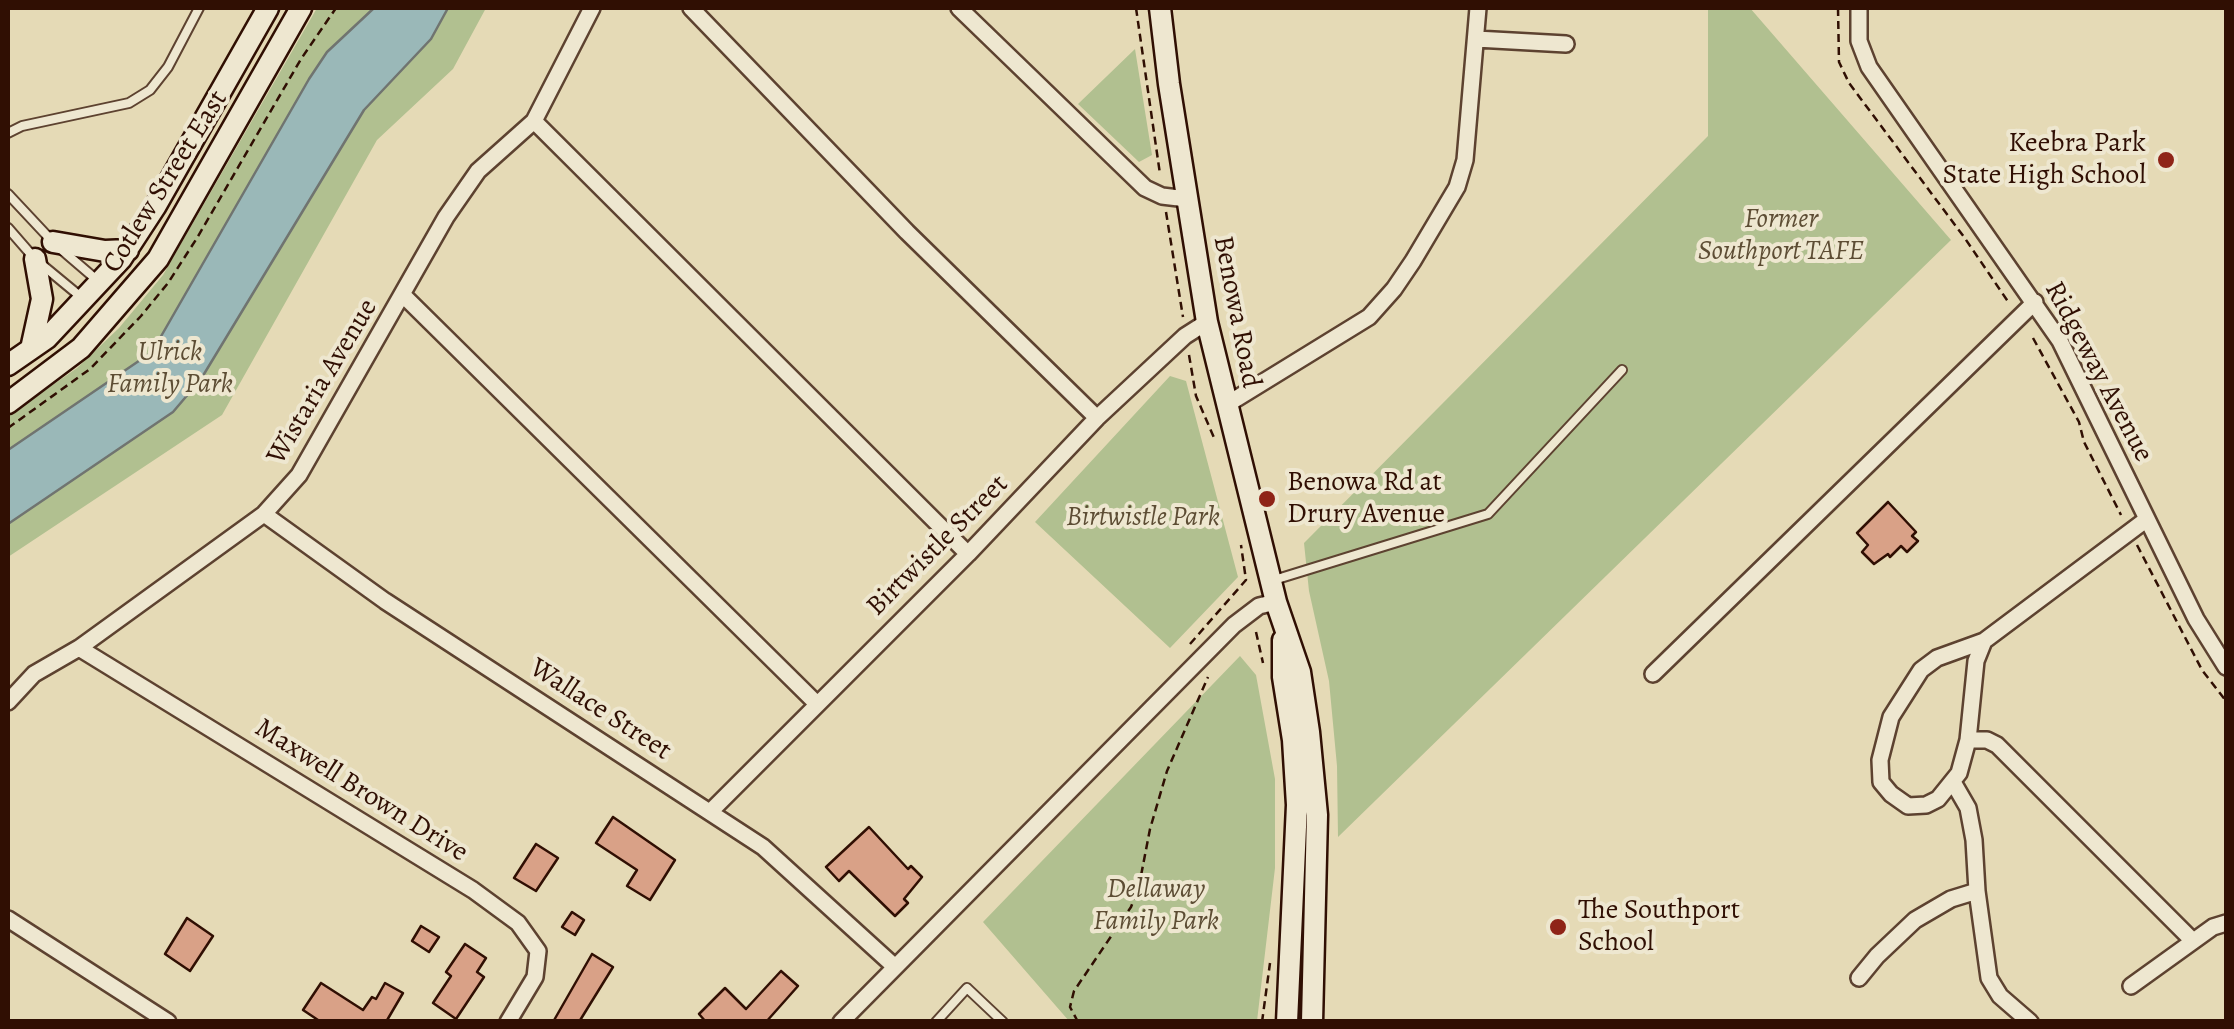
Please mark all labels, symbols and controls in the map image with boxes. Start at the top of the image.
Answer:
street label: Cotlew Street East [96,85,236,279]
place label: Keebra Park State High School [1942,127,2146,193]
marker: Keebra Park State High School [2155,149,2177,171]
park label: Former Southport TAFE [1698,203,1864,269]
street label: Benowa Road [1205,233,1267,391]
street label: Ridgeway Avenue [2036,276,2160,468]
street label: Wistaria Avenue [260,293,386,471]
park label: Ulrick Family Park [107,336,233,402]
place label: Benowa Rd at Drury Avenue [1287,466,1445,532]
street label: Birtwistle Street [860,468,1016,624]
marker: Benowa Rd at Drury Avenue [1256,488,1278,510]
park label: Birtwistle Park [1066,501,1220,535]
street label: Wallace Street [523,652,677,768]
street label: Maxwell Brown Drive [248,712,474,870]
park label: Dellaway Family Park [1093,873,1219,939]
place label: The Southport School [1578,894,1740,960]
marker: The Southport School [1547,916,1569,938]

